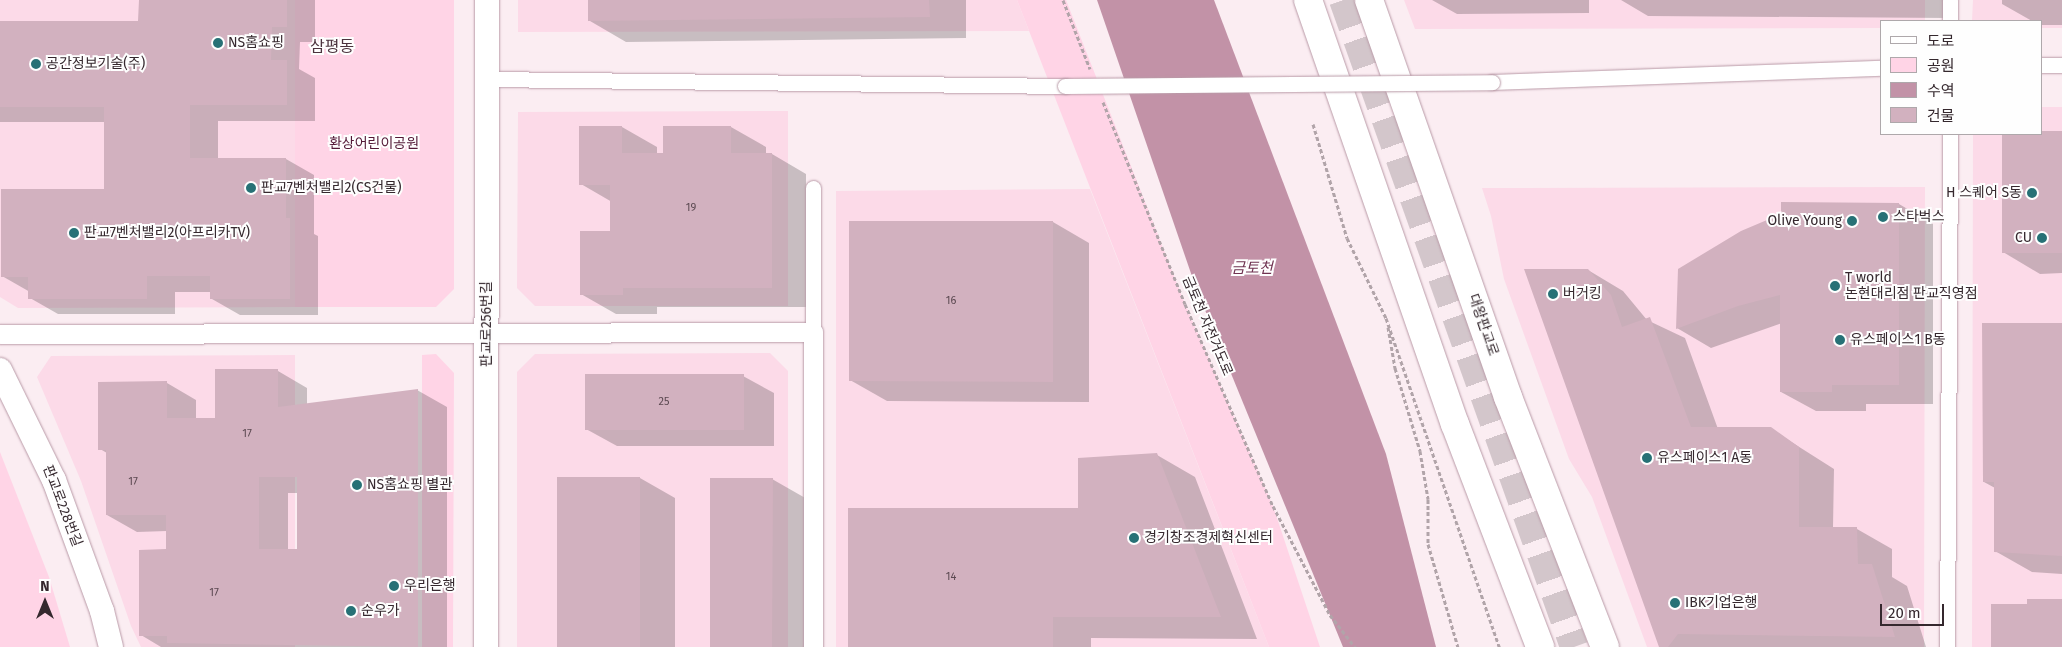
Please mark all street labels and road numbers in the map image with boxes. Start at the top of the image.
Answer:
street label: 금토천 자전거도로 [1178,274,1236,378]
street label: 판교로256번길 [479,281,495,367]
street label: 대왕판교로 [1465,292,1501,358]
street label: 판교로228번길 [39,463,85,549]

